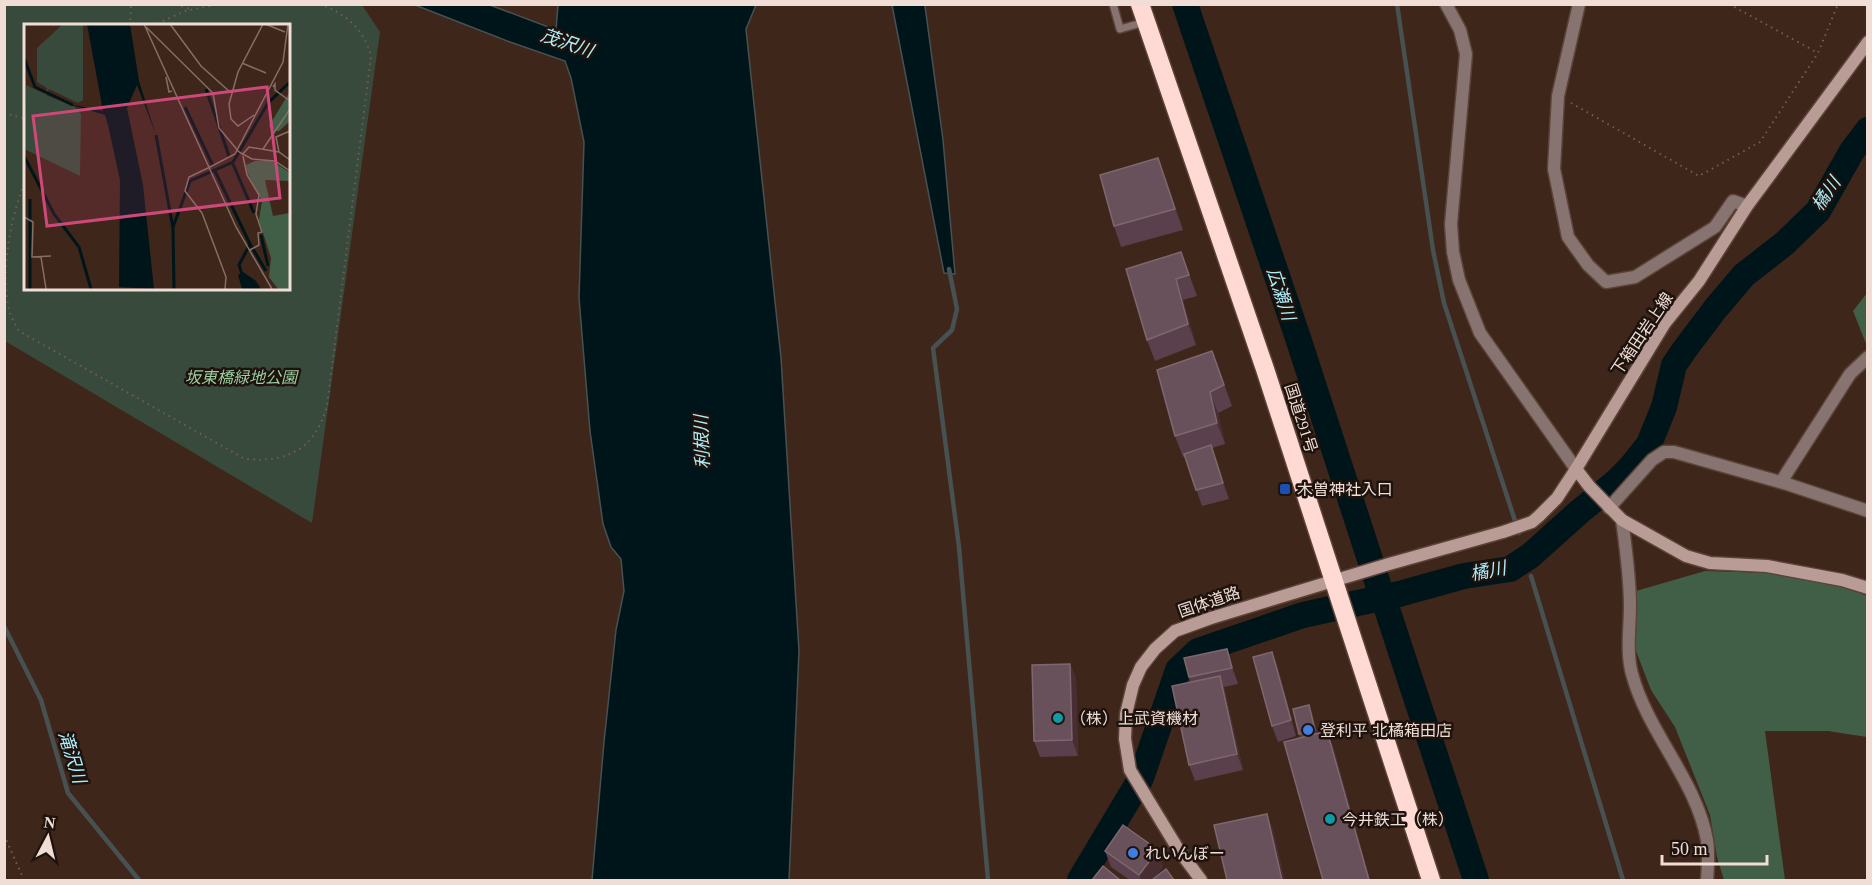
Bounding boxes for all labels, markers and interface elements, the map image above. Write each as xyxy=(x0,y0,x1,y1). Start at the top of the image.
inset map xyxy=(24,24,290,290)
water label: 茂沢川 xyxy=(538,25,598,62)
water label: 橘川 xyxy=(1808,172,1845,215)
water label: 広瀬川 xyxy=(1263,265,1299,325)
street label: 下箱田岩上線 xyxy=(1608,289,1676,379)
park label: 坂東橋緑地公園 xyxy=(185,369,299,386)
street label: 国道291号 xyxy=(1282,381,1320,455)
water label: 利根川 xyxy=(691,413,713,469)
place label: 木曽神社入口 xyxy=(1297,481,1393,498)
marker: 木曽神社入口 xyxy=(1278,482,1292,496)
water label: 橘川 xyxy=(1468,557,1510,584)
street label: 国体道路 xyxy=(1176,584,1242,620)
place label: （株）上武資機材 xyxy=(1070,710,1198,727)
marker: （株）上武資機材 xyxy=(1051,711,1065,725)
place label: 登利平 北橘箱田店 xyxy=(1320,722,1452,739)
marker: 登利平 北橘箱田店 xyxy=(1301,723,1315,737)
water label: 滝沢川 xyxy=(55,728,90,788)
north arrow xyxy=(18,807,78,867)
place label: 今井鉄工（株） xyxy=(1342,811,1454,828)
marker: 今井鉄工（株） xyxy=(1323,812,1337,826)
text: N xyxy=(43,813,57,832)
scale bar xyxy=(1662,828,1767,866)
text: 50 m xyxy=(1671,839,1708,859)
place label: れいんぼー xyxy=(1145,845,1225,862)
marker: れいんぼー xyxy=(1126,846,1140,860)

